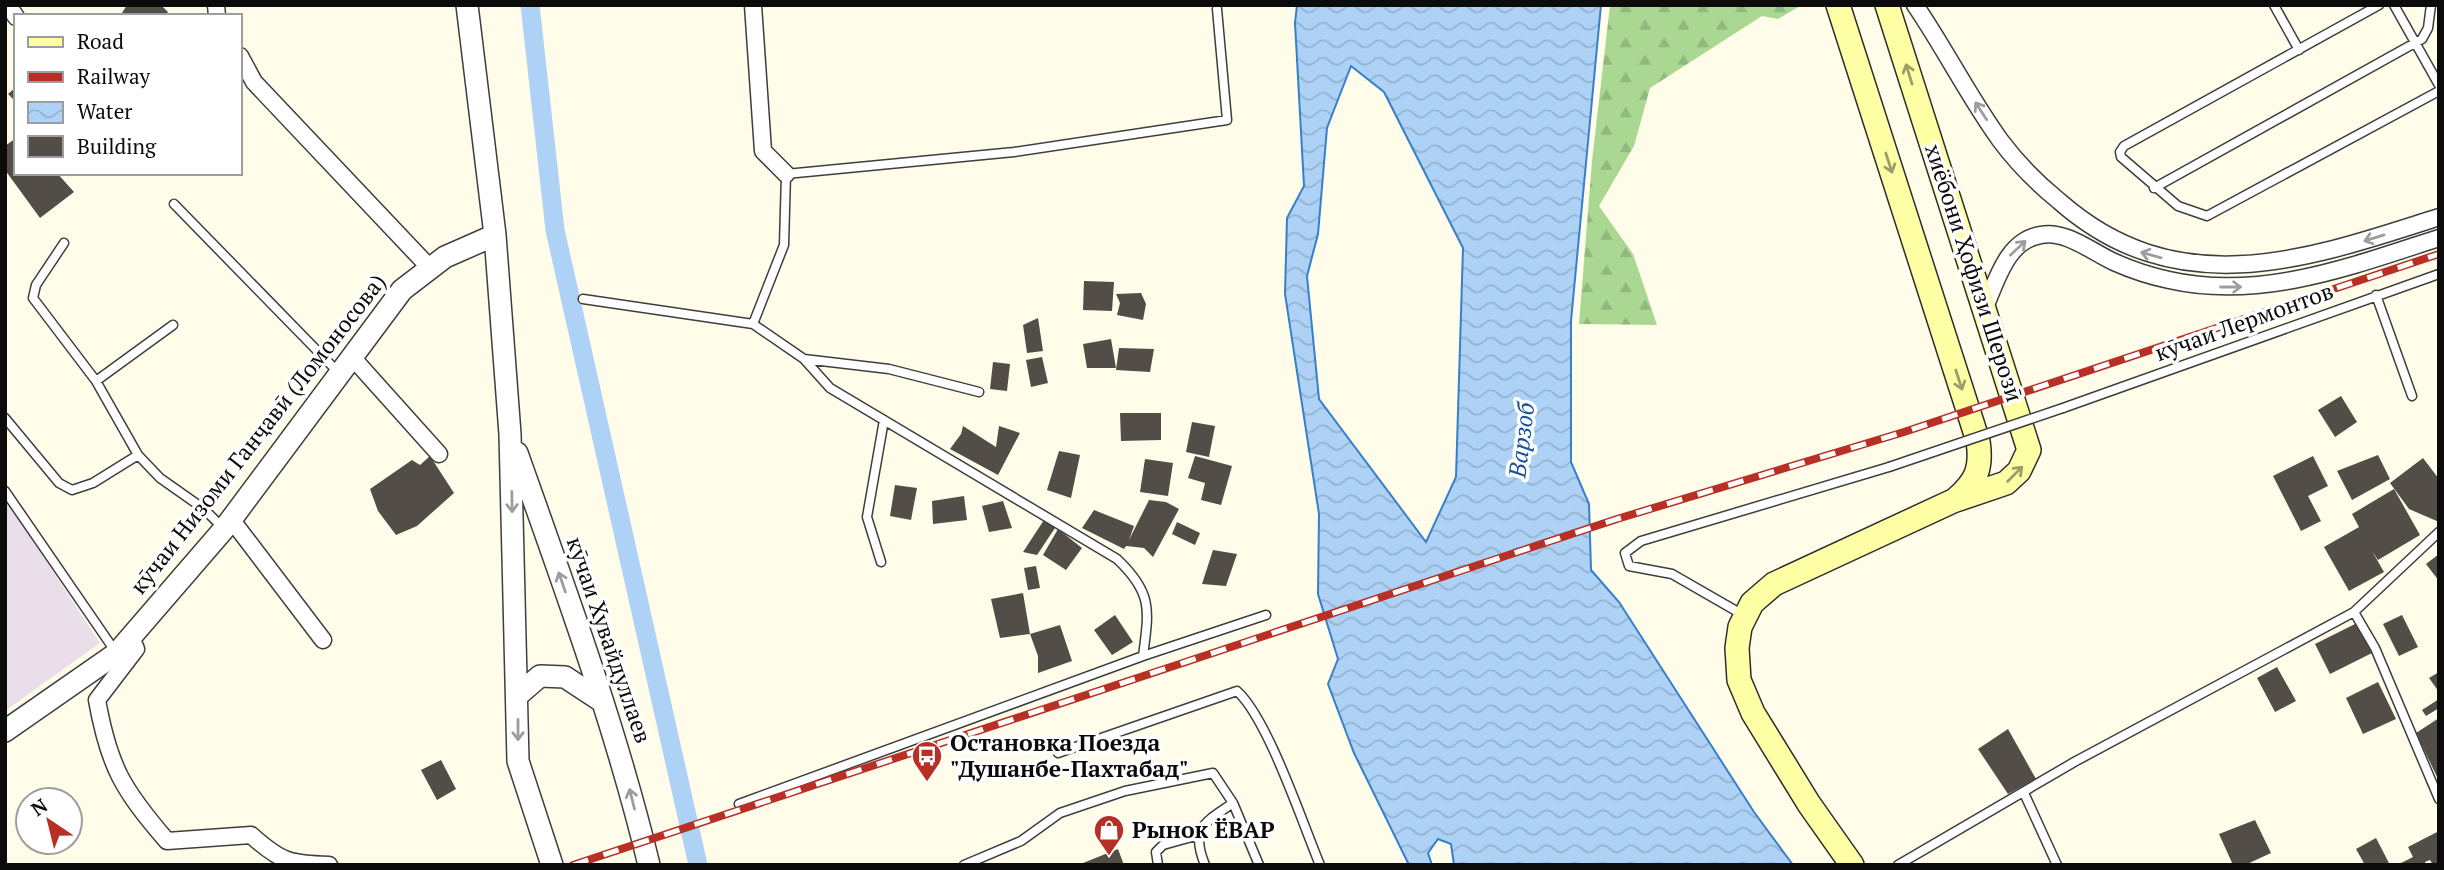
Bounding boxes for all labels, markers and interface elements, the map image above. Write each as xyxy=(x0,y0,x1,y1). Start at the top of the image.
legend xyxy=(14,14,242,175)
text: Road xyxy=(77,27,124,55)
text: Railway xyxy=(77,62,151,90)
one-way arrow xyxy=(1901,63,1914,85)
text: Water xyxy=(77,97,132,125)
one-way arrow xyxy=(1973,102,1988,121)
text: Building xyxy=(77,132,157,160)
street label: хиёбони Ҳофизи Шерозӣ xyxy=(1918,140,2031,406)
one-way arrow xyxy=(1884,152,1896,174)
one-way arrow xyxy=(2363,232,2385,245)
one-way arrow xyxy=(2009,239,2026,256)
one-way arrow xyxy=(2140,247,2162,260)
street label: кӯчаи Низоми Ганҷавӣ (Ломоносова) xyxy=(123,267,393,600)
street label: кӯчаи Лермонтов xyxy=(2150,275,2337,368)
one-way arrow xyxy=(2219,280,2242,294)
one-way arrow xyxy=(1954,368,1966,390)
water label: Варзоб xyxy=(1500,399,1542,480)
one-way arrow xyxy=(2006,465,2023,482)
one-way arrow xyxy=(505,491,518,514)
street label: кӯчаи Хувайдуллаев xyxy=(560,533,659,747)
one-way arrow xyxy=(555,572,567,594)
one-way arrow xyxy=(511,718,525,741)
place label: Остановка Поезда "Душанбе-Пахтабад" xyxy=(950,727,1189,784)
bus stop icon: Остановка Поезда "Душанбе-Пахтабад" xyxy=(910,739,944,783)
north arrow xyxy=(14,786,84,856)
one-way arrow xyxy=(625,788,638,810)
text: N xyxy=(26,792,53,821)
shop icon: Рынок ЁВАР xyxy=(1092,813,1126,857)
place label: Рынок ЁВАР xyxy=(1132,814,1275,845)

